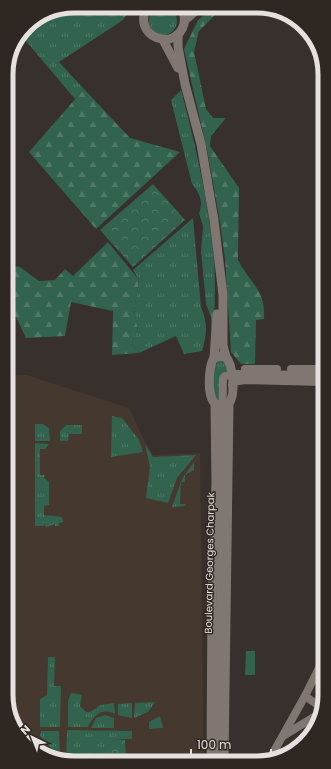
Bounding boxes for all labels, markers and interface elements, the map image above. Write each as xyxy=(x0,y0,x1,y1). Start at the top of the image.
street label: Boulevard Georges Charpak xyxy=(201,491,218,634)
north arrow xyxy=(12,717,52,757)
text: N xyxy=(17,721,34,738)
scale bar xyxy=(191,731,271,757)
text: 100 m xyxy=(197,736,231,753)

